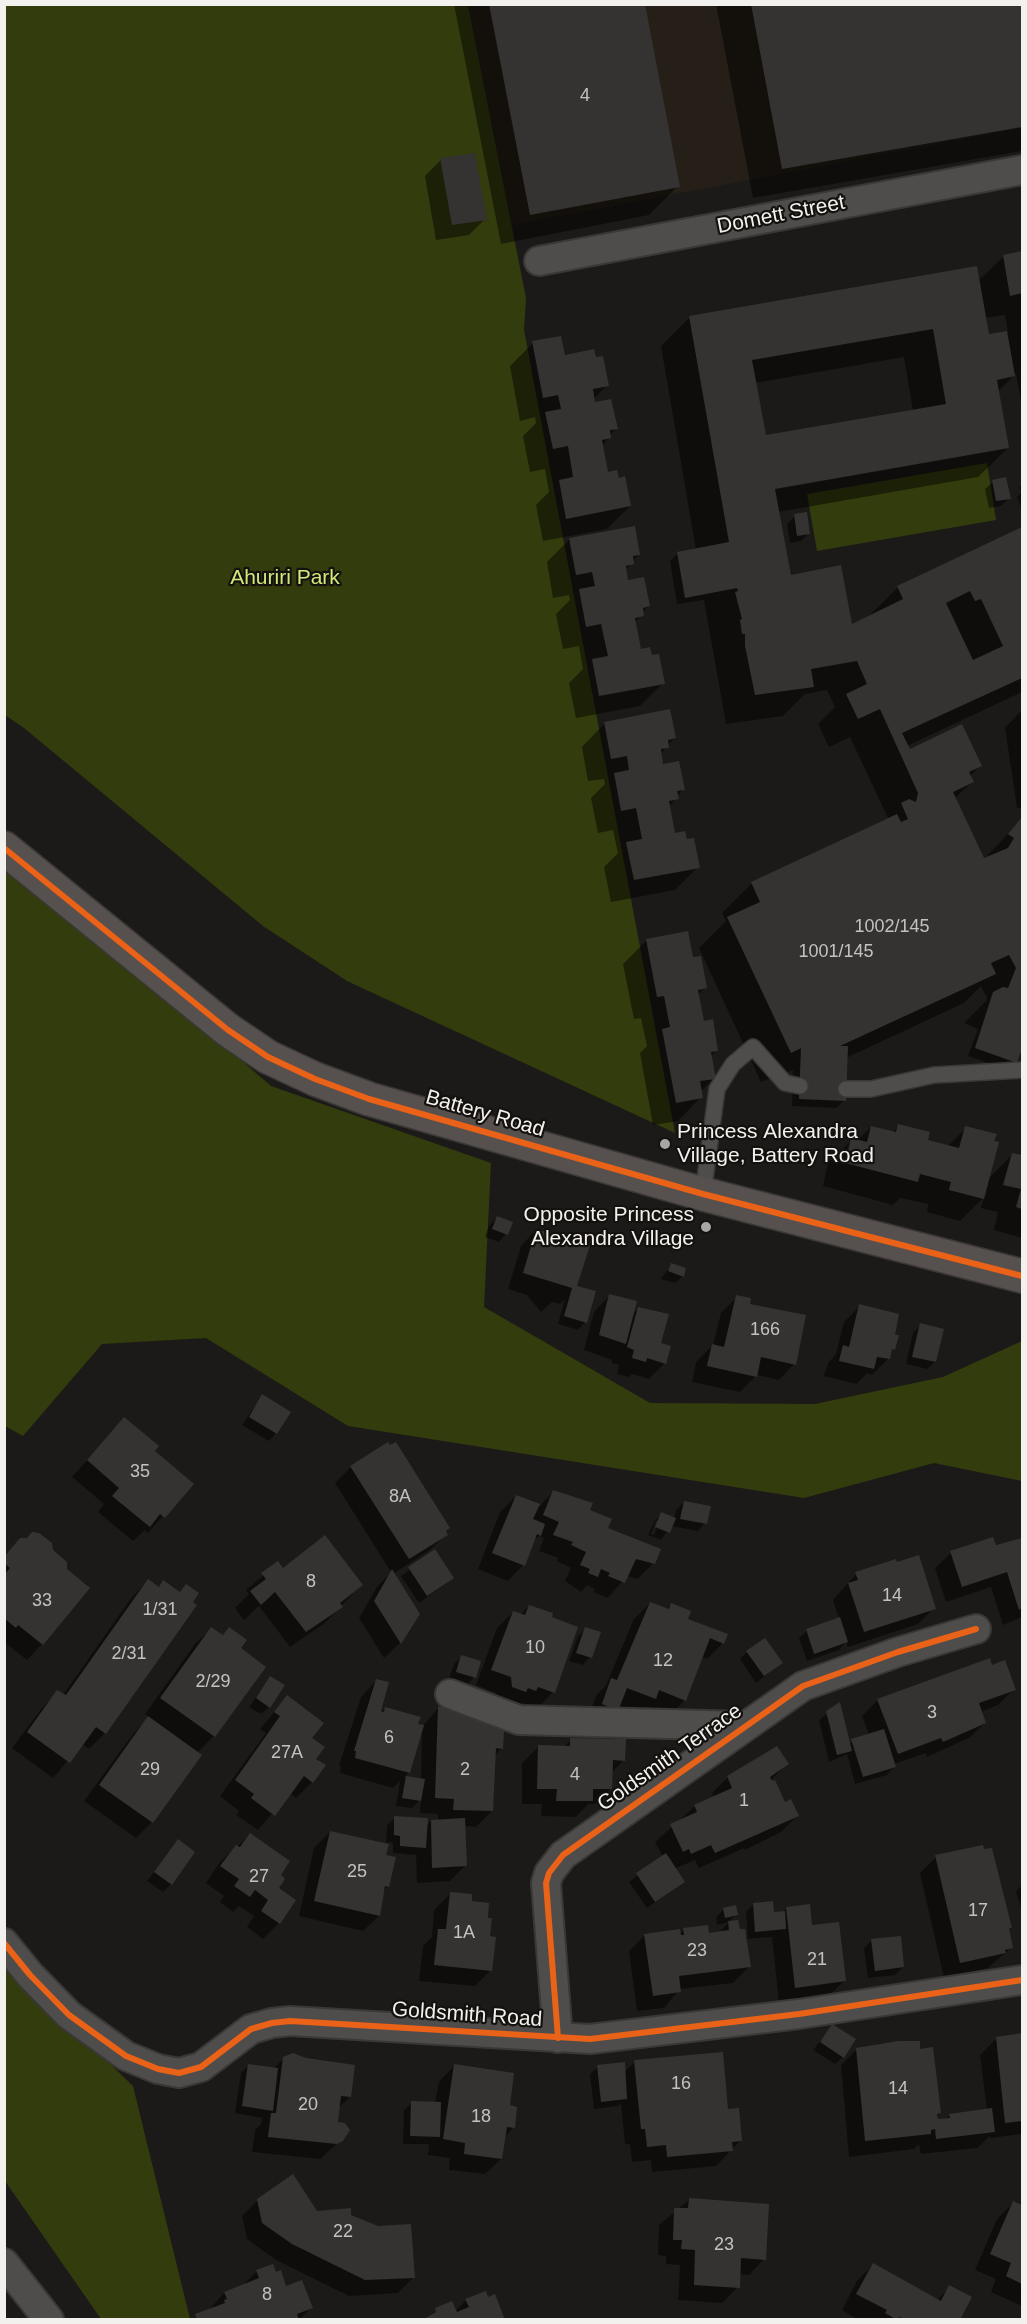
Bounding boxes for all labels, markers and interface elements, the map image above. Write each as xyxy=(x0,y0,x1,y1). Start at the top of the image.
house number: 4 xyxy=(580,85,590,107)
street label: Domett Street xyxy=(715,190,847,240)
park label: Ahuriri Park xyxy=(230,565,340,591)
house number: 1002/145 xyxy=(854,916,930,938)
house number: 1001/145 xyxy=(798,941,874,963)
street label: Battery Road xyxy=(423,1085,547,1143)
place label: Princess Alexandra Village, Battery Road xyxy=(677,1119,874,1169)
marker: Princess Alexandra Village, Battery Road xyxy=(658,1137,672,1151)
place label: Opposite Princess Alexandra Village xyxy=(524,1202,694,1252)
marker: Opposite Princess Alexandra Village xyxy=(699,1220,713,1234)
house number: 166 xyxy=(750,1319,780,1341)
house number: 35 xyxy=(130,1461,150,1483)
house number: 8A xyxy=(389,1486,411,1508)
house number: 8 xyxy=(306,1571,316,1593)
house number: 14 xyxy=(882,1585,902,1607)
house number: 33 xyxy=(32,1590,52,1612)
house number: 1/31 xyxy=(142,1599,178,1621)
house number: 10 xyxy=(525,1637,545,1659)
house number: 2/31 xyxy=(111,1643,147,1665)
house number: 12 xyxy=(653,1650,673,1672)
house number: 2/29 xyxy=(195,1671,231,1693)
street label: Goldsmith Terrace xyxy=(593,1699,747,1817)
house number: 3 xyxy=(927,1702,937,1724)
house number: 6 xyxy=(384,1727,394,1749)
house number: 27A xyxy=(271,1742,303,1764)
house number: 29 xyxy=(140,1759,160,1781)
house number: 2 xyxy=(460,1759,470,1781)
house number: 4 xyxy=(570,1764,580,1786)
house number: 1 xyxy=(739,1790,749,1812)
house number: 25 xyxy=(347,1861,367,1883)
house number: 27 xyxy=(249,1866,269,1888)
house number: 17 xyxy=(968,1900,988,1922)
house number: 1A xyxy=(453,1922,475,1944)
house number: 23 xyxy=(687,1940,707,1962)
house number: 21 xyxy=(807,1949,827,1971)
street label: Goldsmith Road xyxy=(391,1997,543,2033)
house number: 16 xyxy=(671,2073,691,2095)
house number: 14 xyxy=(888,2078,908,2100)
house number: 20 xyxy=(298,2094,318,2116)
house number: 18 xyxy=(471,2106,491,2128)
house number: 22 xyxy=(333,2221,353,2243)
house number: 23 xyxy=(714,2234,734,2256)
house number: 8 xyxy=(262,2284,272,2306)

